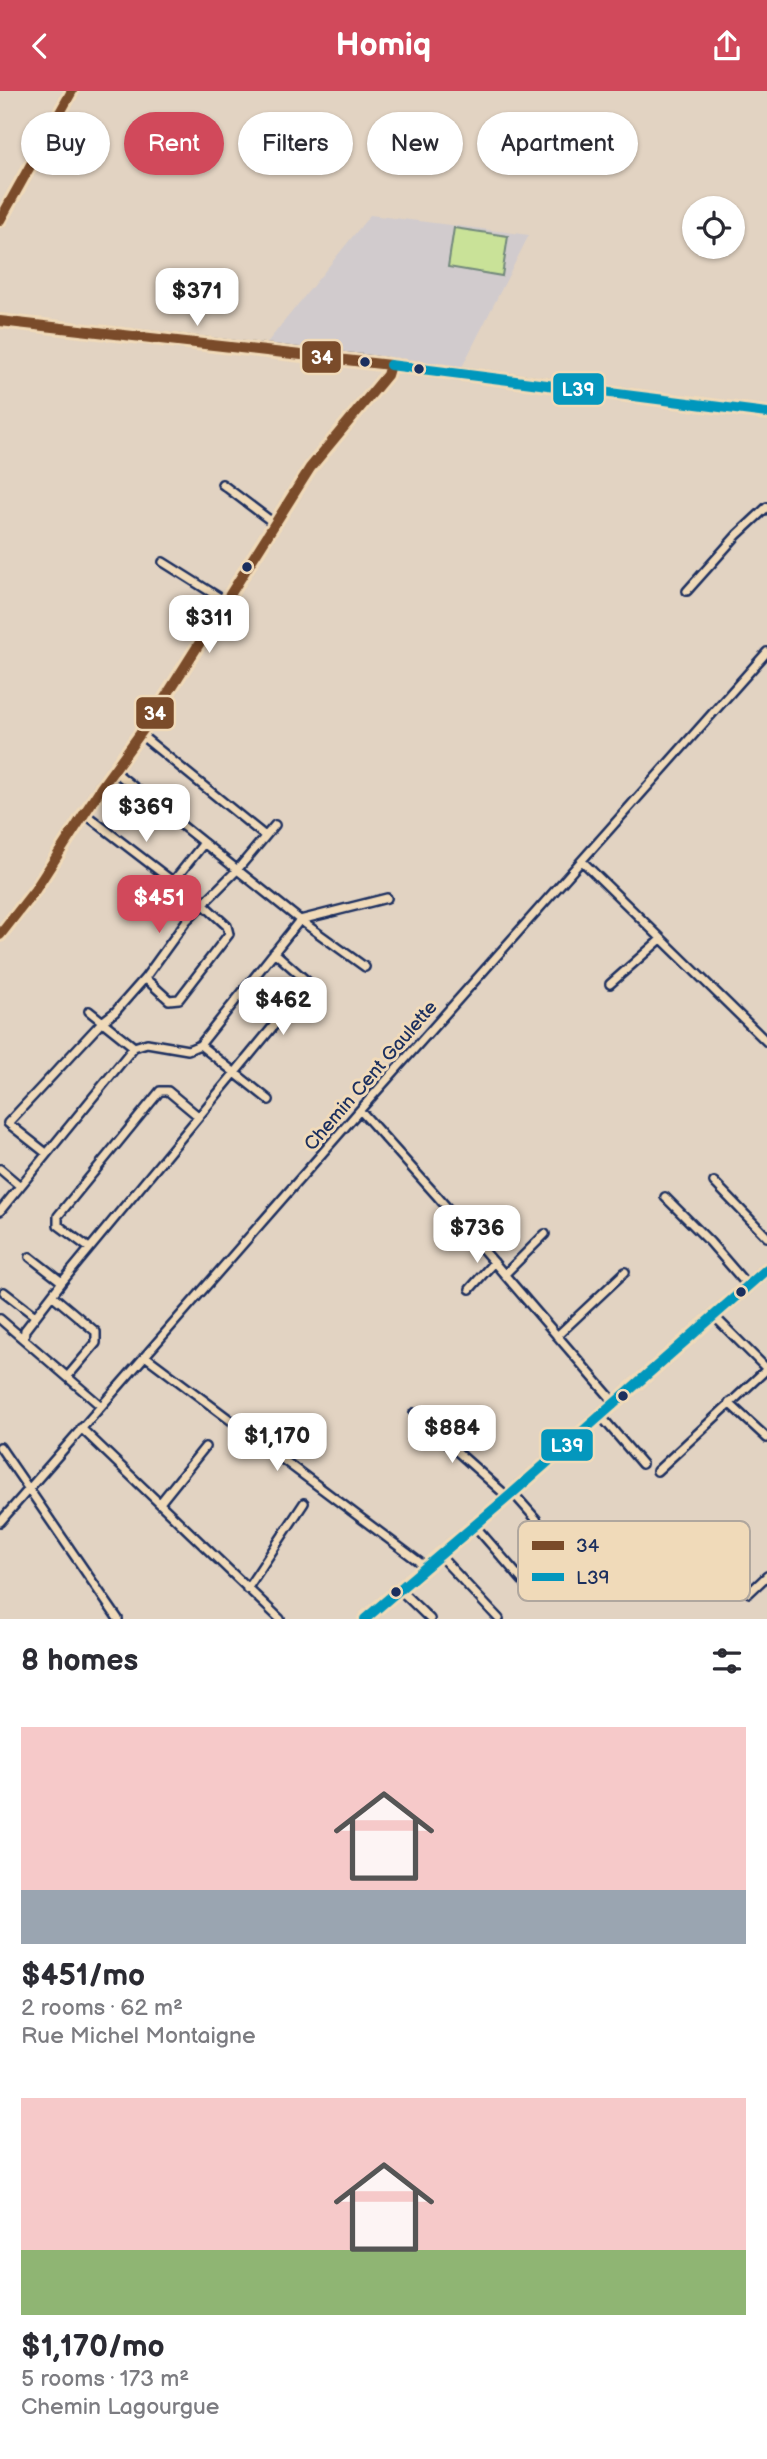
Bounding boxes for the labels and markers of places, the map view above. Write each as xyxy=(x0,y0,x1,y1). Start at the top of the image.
pin: $371 xyxy=(156,268,238,328)
unlabelled marker xyxy=(358,355,372,369)
unlabelled marker xyxy=(412,362,426,376)
unlabelled marker xyxy=(240,560,254,574)
pin: $311 xyxy=(168,595,250,655)
pin: $369 xyxy=(105,785,187,844)
pin: $451 xyxy=(118,875,200,935)
pin: $462 xyxy=(242,977,324,1037)
pin: $736 xyxy=(436,1205,518,1265)
unlabelled marker xyxy=(734,1285,748,1299)
unlabelled marker xyxy=(616,1389,630,1403)
pin: $884 xyxy=(411,1405,493,1465)
pin: $1,170 xyxy=(220,1413,334,1473)
unlabelled marker xyxy=(389,1585,403,1599)

